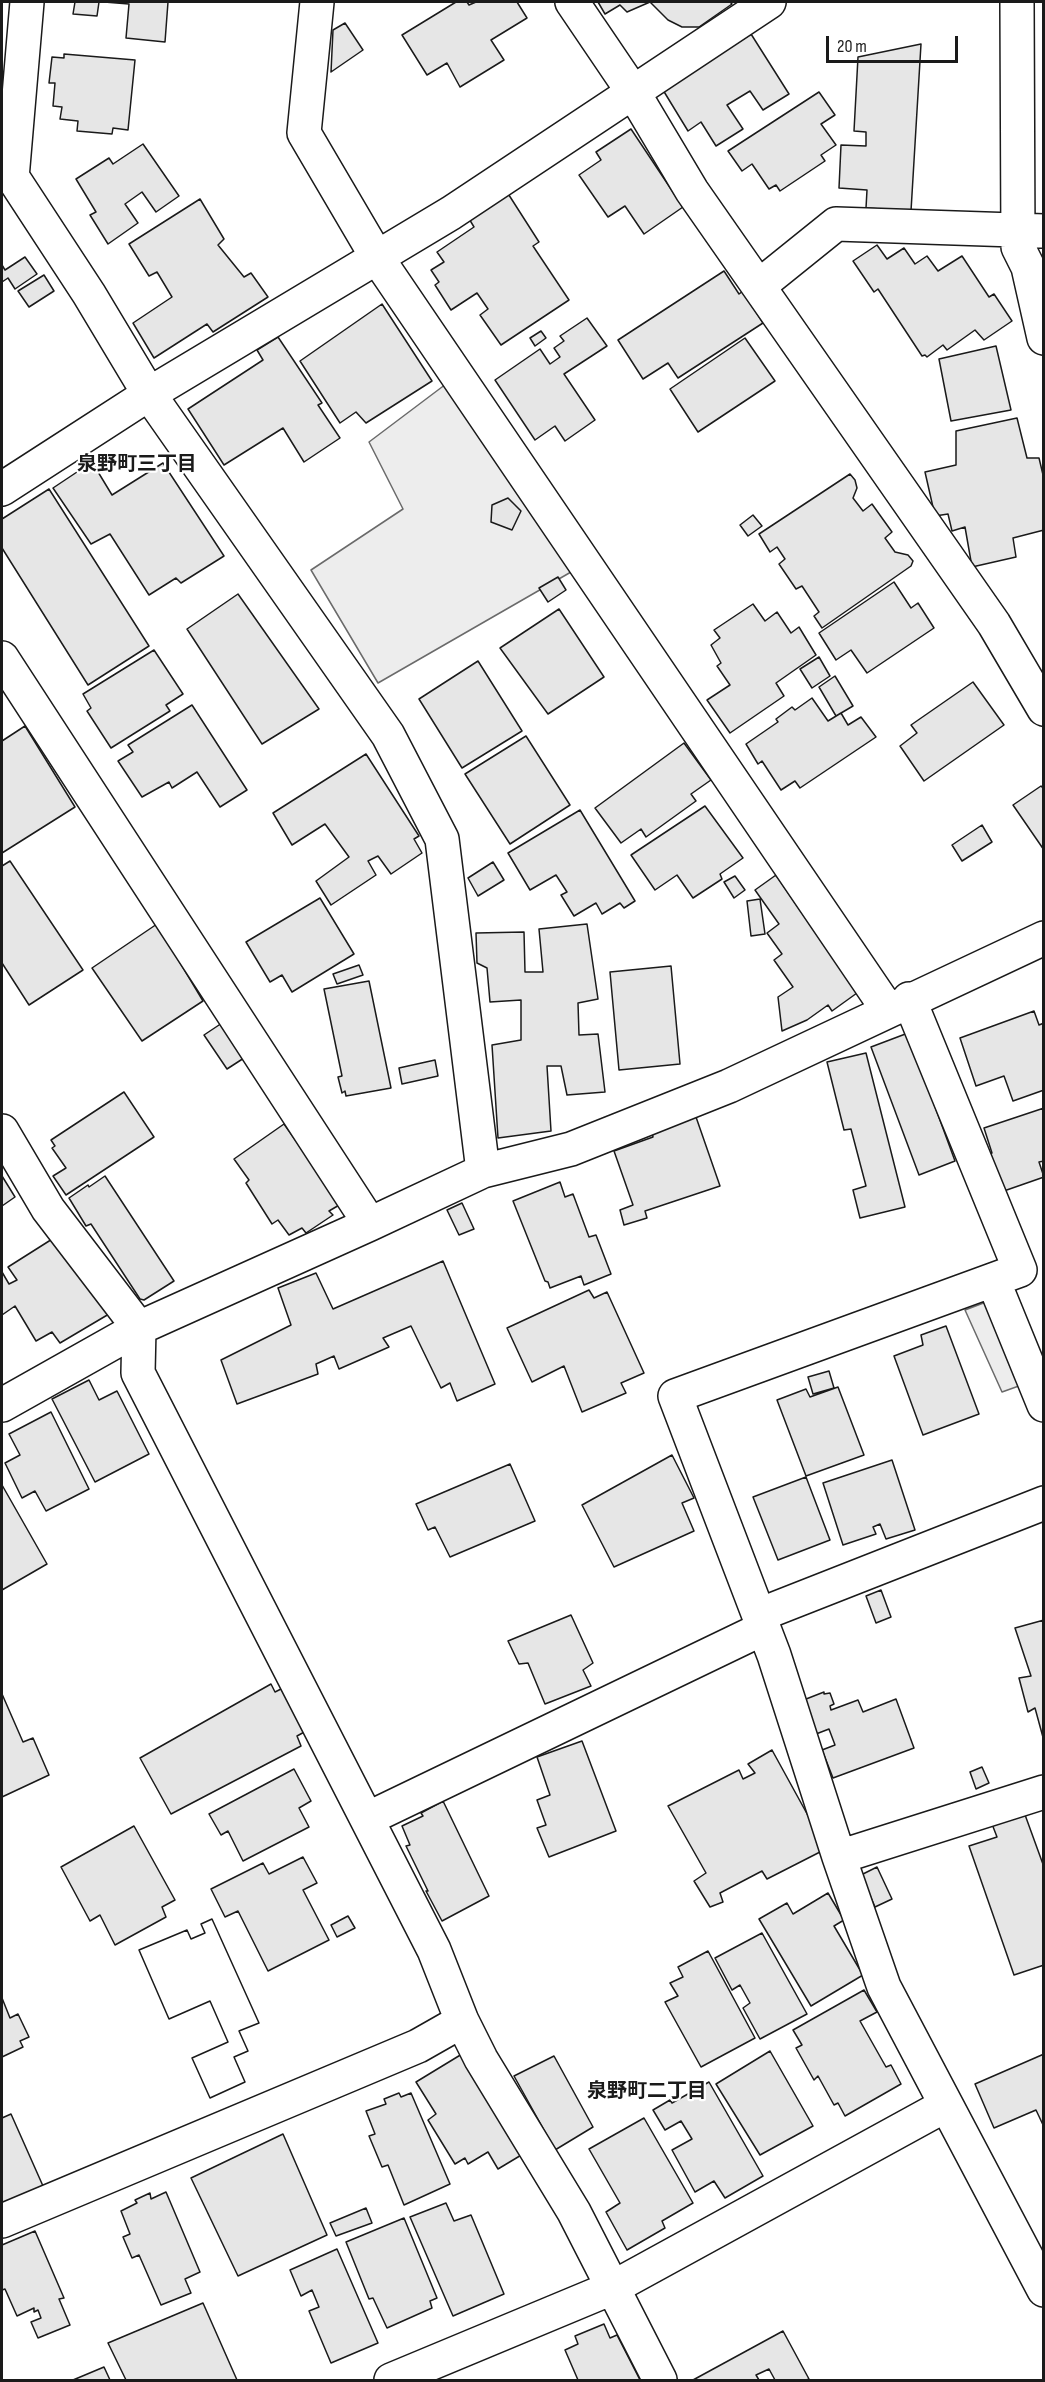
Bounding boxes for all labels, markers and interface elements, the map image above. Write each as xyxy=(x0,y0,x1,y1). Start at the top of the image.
scale bar xyxy=(829,24,961,62)
text: 20 m xyxy=(837,36,867,57)
district label: 泉野町三丁目 xyxy=(77,453,197,477)
district label: 泉野町二丁目 xyxy=(587,2080,707,2104)

